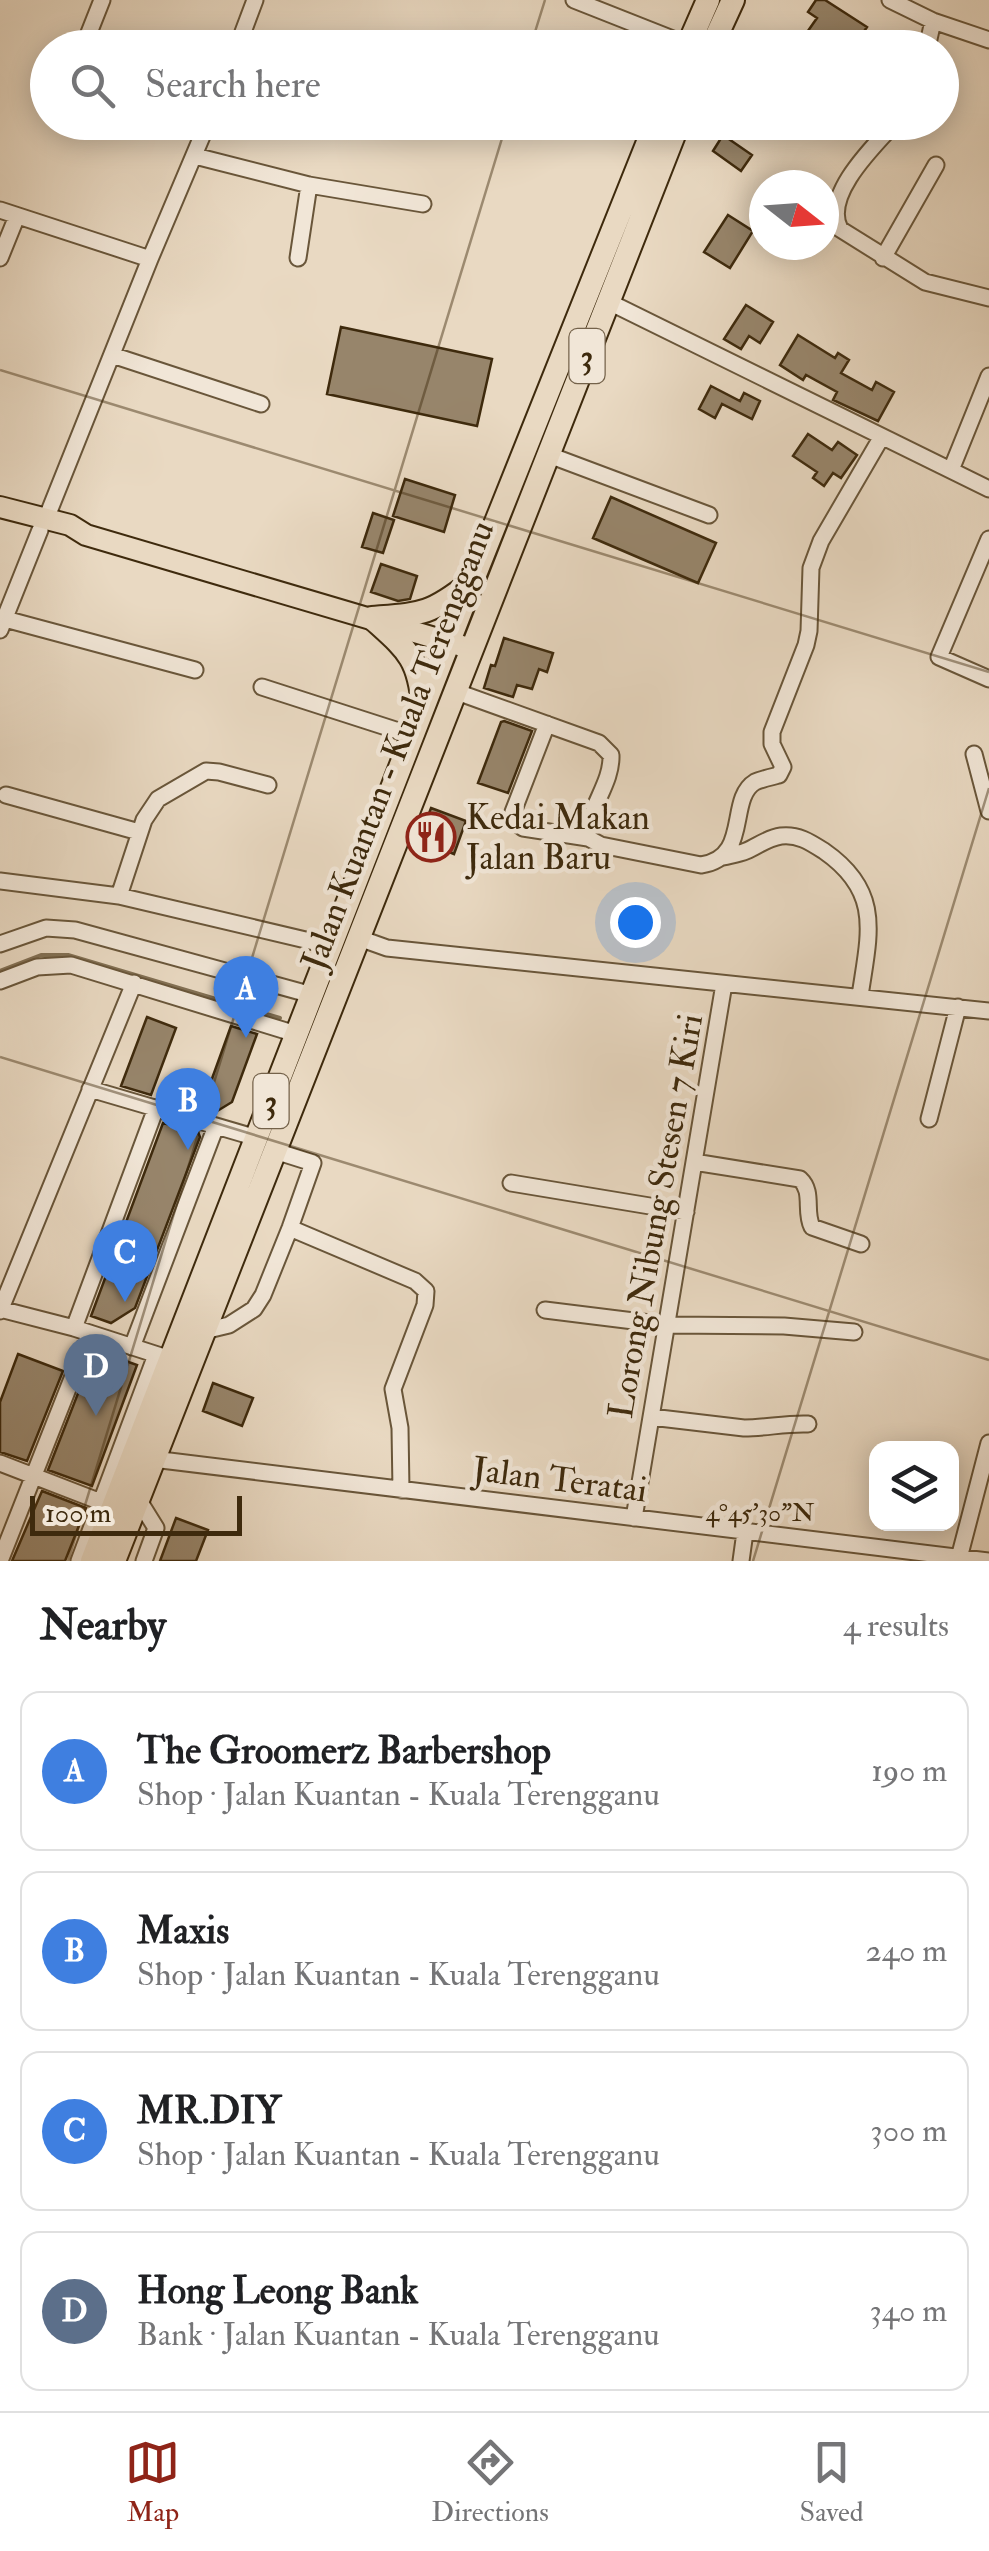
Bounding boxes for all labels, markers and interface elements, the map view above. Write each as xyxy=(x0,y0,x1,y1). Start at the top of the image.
search box xyxy=(30,30,959,140)
icon: search xyxy=(65,58,120,113)
text: Search here xyxy=(145,61,321,109)
north arrow xyxy=(749,170,839,260)
road number: 3 xyxy=(570,329,604,383)
street label: Jalan Kuantan - Kuala Terengganu xyxy=(291,514,504,977)
place label: Kedai Makan Jalan Baru xyxy=(465,796,650,880)
restaurant icon: Kedai Makan Jalan Baru xyxy=(405,811,457,863)
your location xyxy=(610,897,661,948)
pin: A xyxy=(214,956,278,1038)
street label: Lorong Nibung Stesen 7 Kiri xyxy=(599,1011,713,1422)
pin: B xyxy=(156,1068,220,1150)
road number: 3 xyxy=(254,1074,288,1128)
pin: C xyxy=(92,1220,158,1302)
pin: D xyxy=(64,1334,128,1416)
map controls xyxy=(869,1441,959,1531)
button: layers xyxy=(869,1441,959,1531)
street label: Jalan Teratai xyxy=(469,1447,650,1513)
scale bar xyxy=(30,1491,242,1536)
text: 100 m xyxy=(45,1496,111,1531)
text: 4°45'30"N xyxy=(706,1498,815,1529)
text: Nearby xyxy=(40,1600,166,1652)
text: 4 results xyxy=(843,1606,949,1646)
text: The Groomerz Barbershop xyxy=(137,1727,551,1775)
text: A xyxy=(64,1751,85,1791)
text: 190 m xyxy=(871,1751,947,1791)
text: Shop · Jalan Kuantan - Kuala Terengganu xyxy=(137,1775,660,1815)
text: Maxis xyxy=(137,1907,229,1955)
text: B xyxy=(64,1931,85,1971)
text: 240 m xyxy=(866,1931,947,1971)
text: Shop · Jalan Kuantan - Kuala Terengganu xyxy=(137,1955,660,1995)
text: MR.DIY xyxy=(137,2087,281,2135)
text: C xyxy=(63,2111,86,2151)
text: 300 m xyxy=(870,2111,947,2151)
text: Shop · Jalan Kuantan - Kuala Terengganu xyxy=(137,2135,660,2175)
text: Hong Leong Bank xyxy=(137,2267,419,2315)
text: D xyxy=(61,2291,88,2331)
text: 340 m xyxy=(870,2291,947,2331)
text: Bank · Jalan Kuantan - Kuala Terengganu xyxy=(137,2315,659,2355)
tab: Map xyxy=(125,2435,180,2530)
tab: Directions xyxy=(431,2435,549,2530)
tab: Saved xyxy=(800,2435,864,2530)

